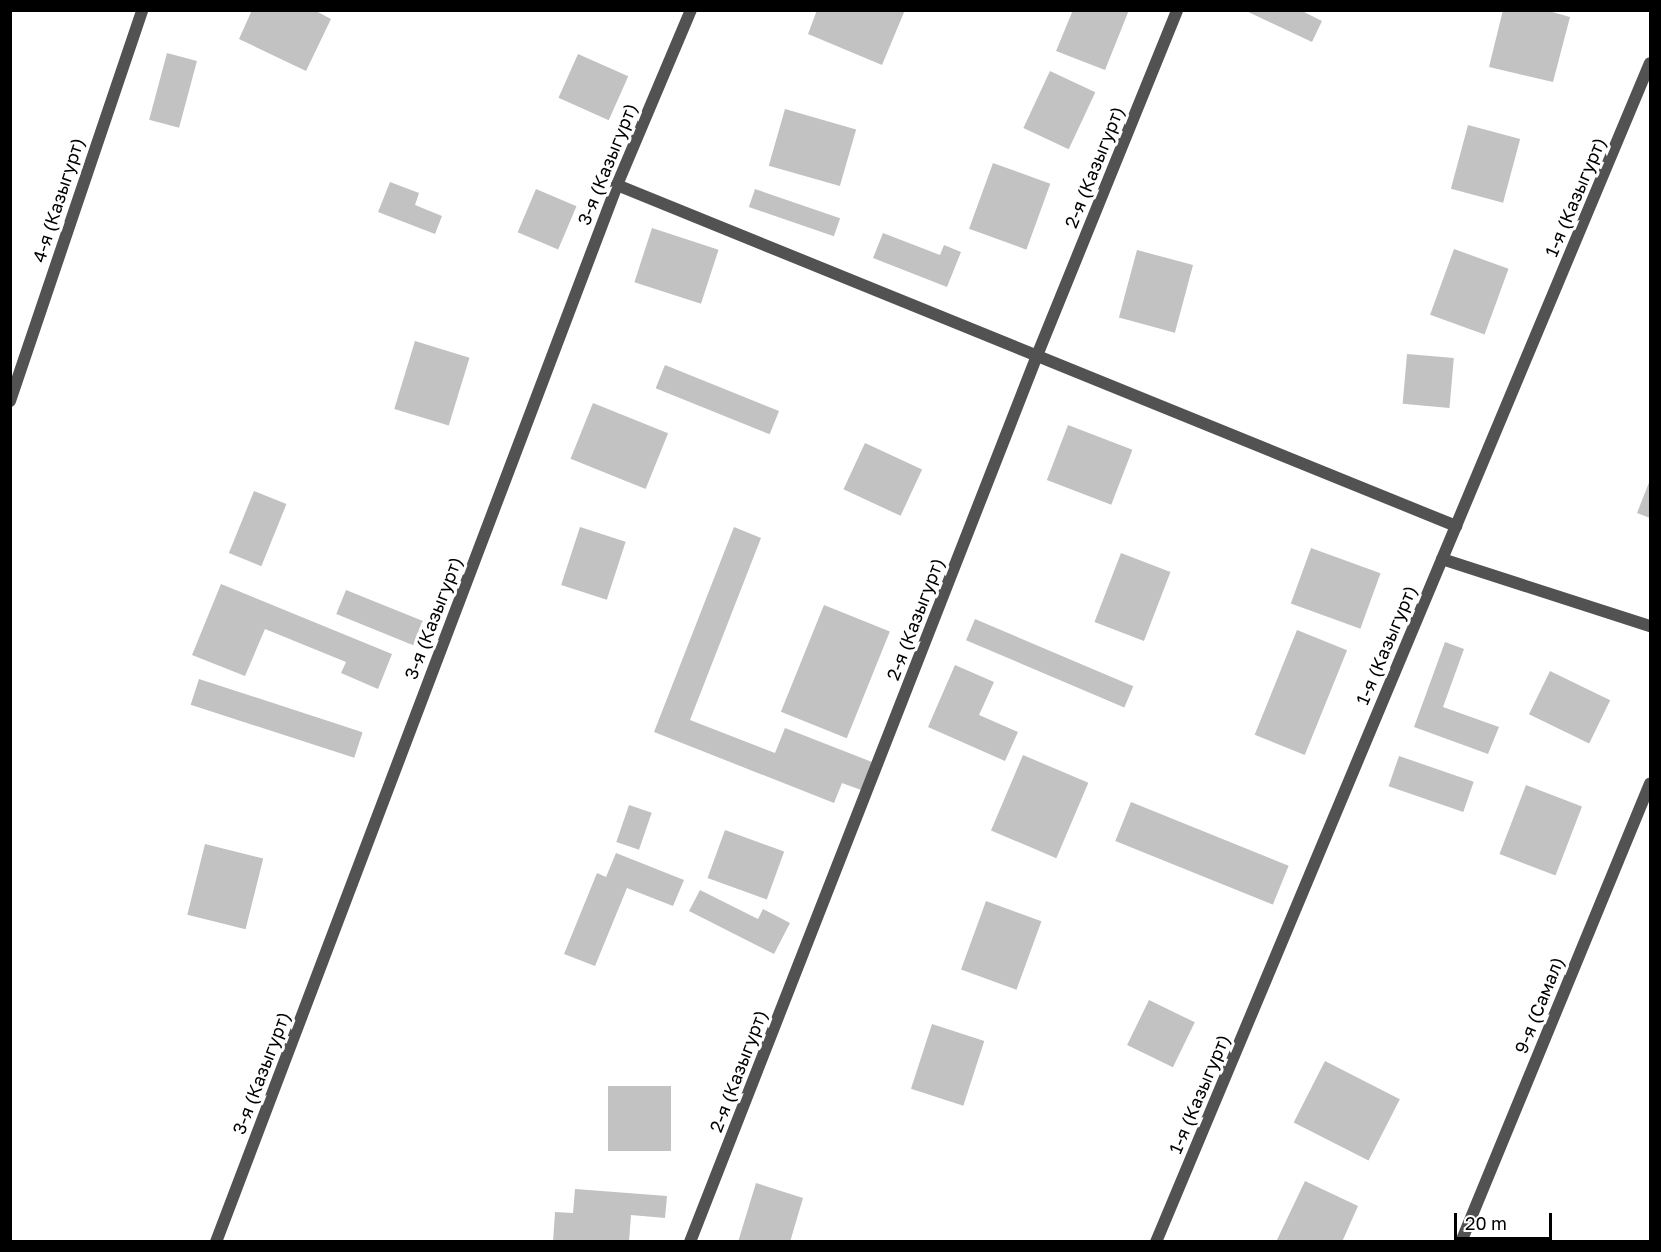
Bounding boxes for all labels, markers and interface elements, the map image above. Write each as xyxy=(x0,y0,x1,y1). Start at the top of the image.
street label: 3-я (Казыгурт) xyxy=(573,100,641,228)
street label: 2-я (Казыгурт) xyxy=(1060,103,1128,231)
street label: 1-я (Казыгурт) xyxy=(1540,134,1610,260)
street label: 4-я (Казыгурт) xyxy=(28,135,88,265)
street label: 3-я (Казыгурт) xyxy=(400,554,466,682)
street label: 2-я (Казыгурт) xyxy=(882,555,948,683)
street label: 1-я (Казыгурт) xyxy=(1351,582,1421,708)
street label: 9-я (Самал) xyxy=(1510,954,1568,1056)
street label: 2-я (Казыгурт) xyxy=(705,1007,771,1135)
street label: 3-я (Казыгурт) xyxy=(228,1009,294,1137)
street label: 1-я (Казыгурт) xyxy=(1164,1031,1234,1157)
scale bar xyxy=(1457,1201,1554,1239)
text: 20 m xyxy=(1465,1212,1507,1234)

